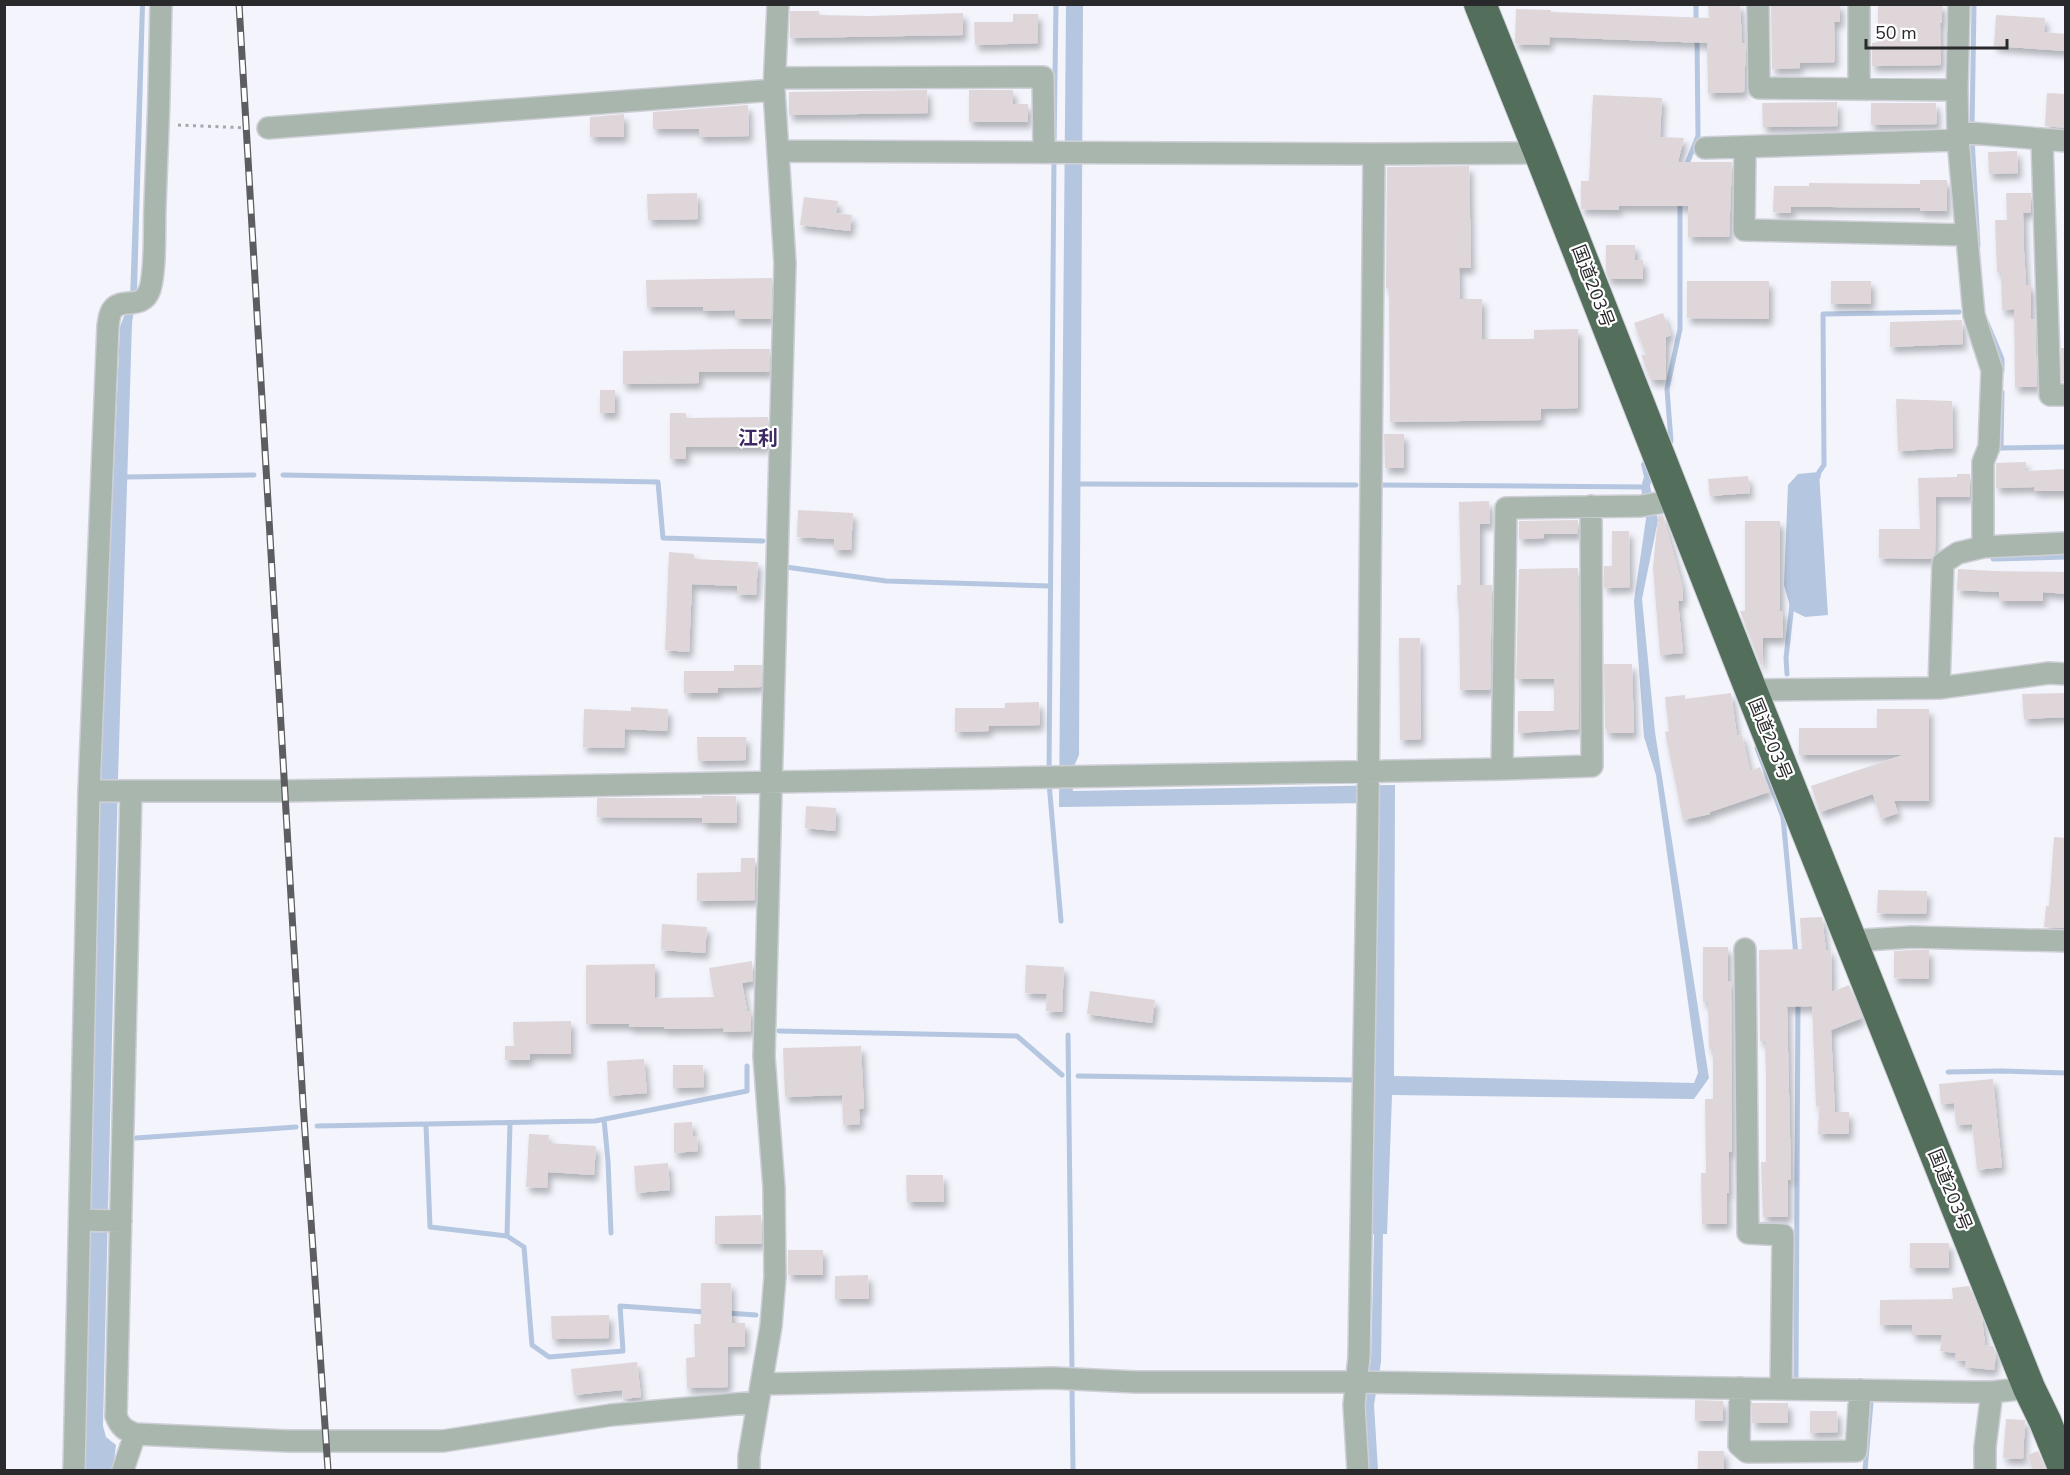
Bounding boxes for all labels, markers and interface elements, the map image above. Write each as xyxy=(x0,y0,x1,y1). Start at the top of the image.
scale bar xyxy=(1866,12,2007,50)
text: 50 m xyxy=(1875,21,1917,45)
street label: 国道203号 xyxy=(1566,241,1620,331)
district label: 江利 xyxy=(738,425,778,452)
street label: 国道203号 xyxy=(1743,694,1797,784)
street label: 国道203号 xyxy=(1923,1145,1977,1235)

